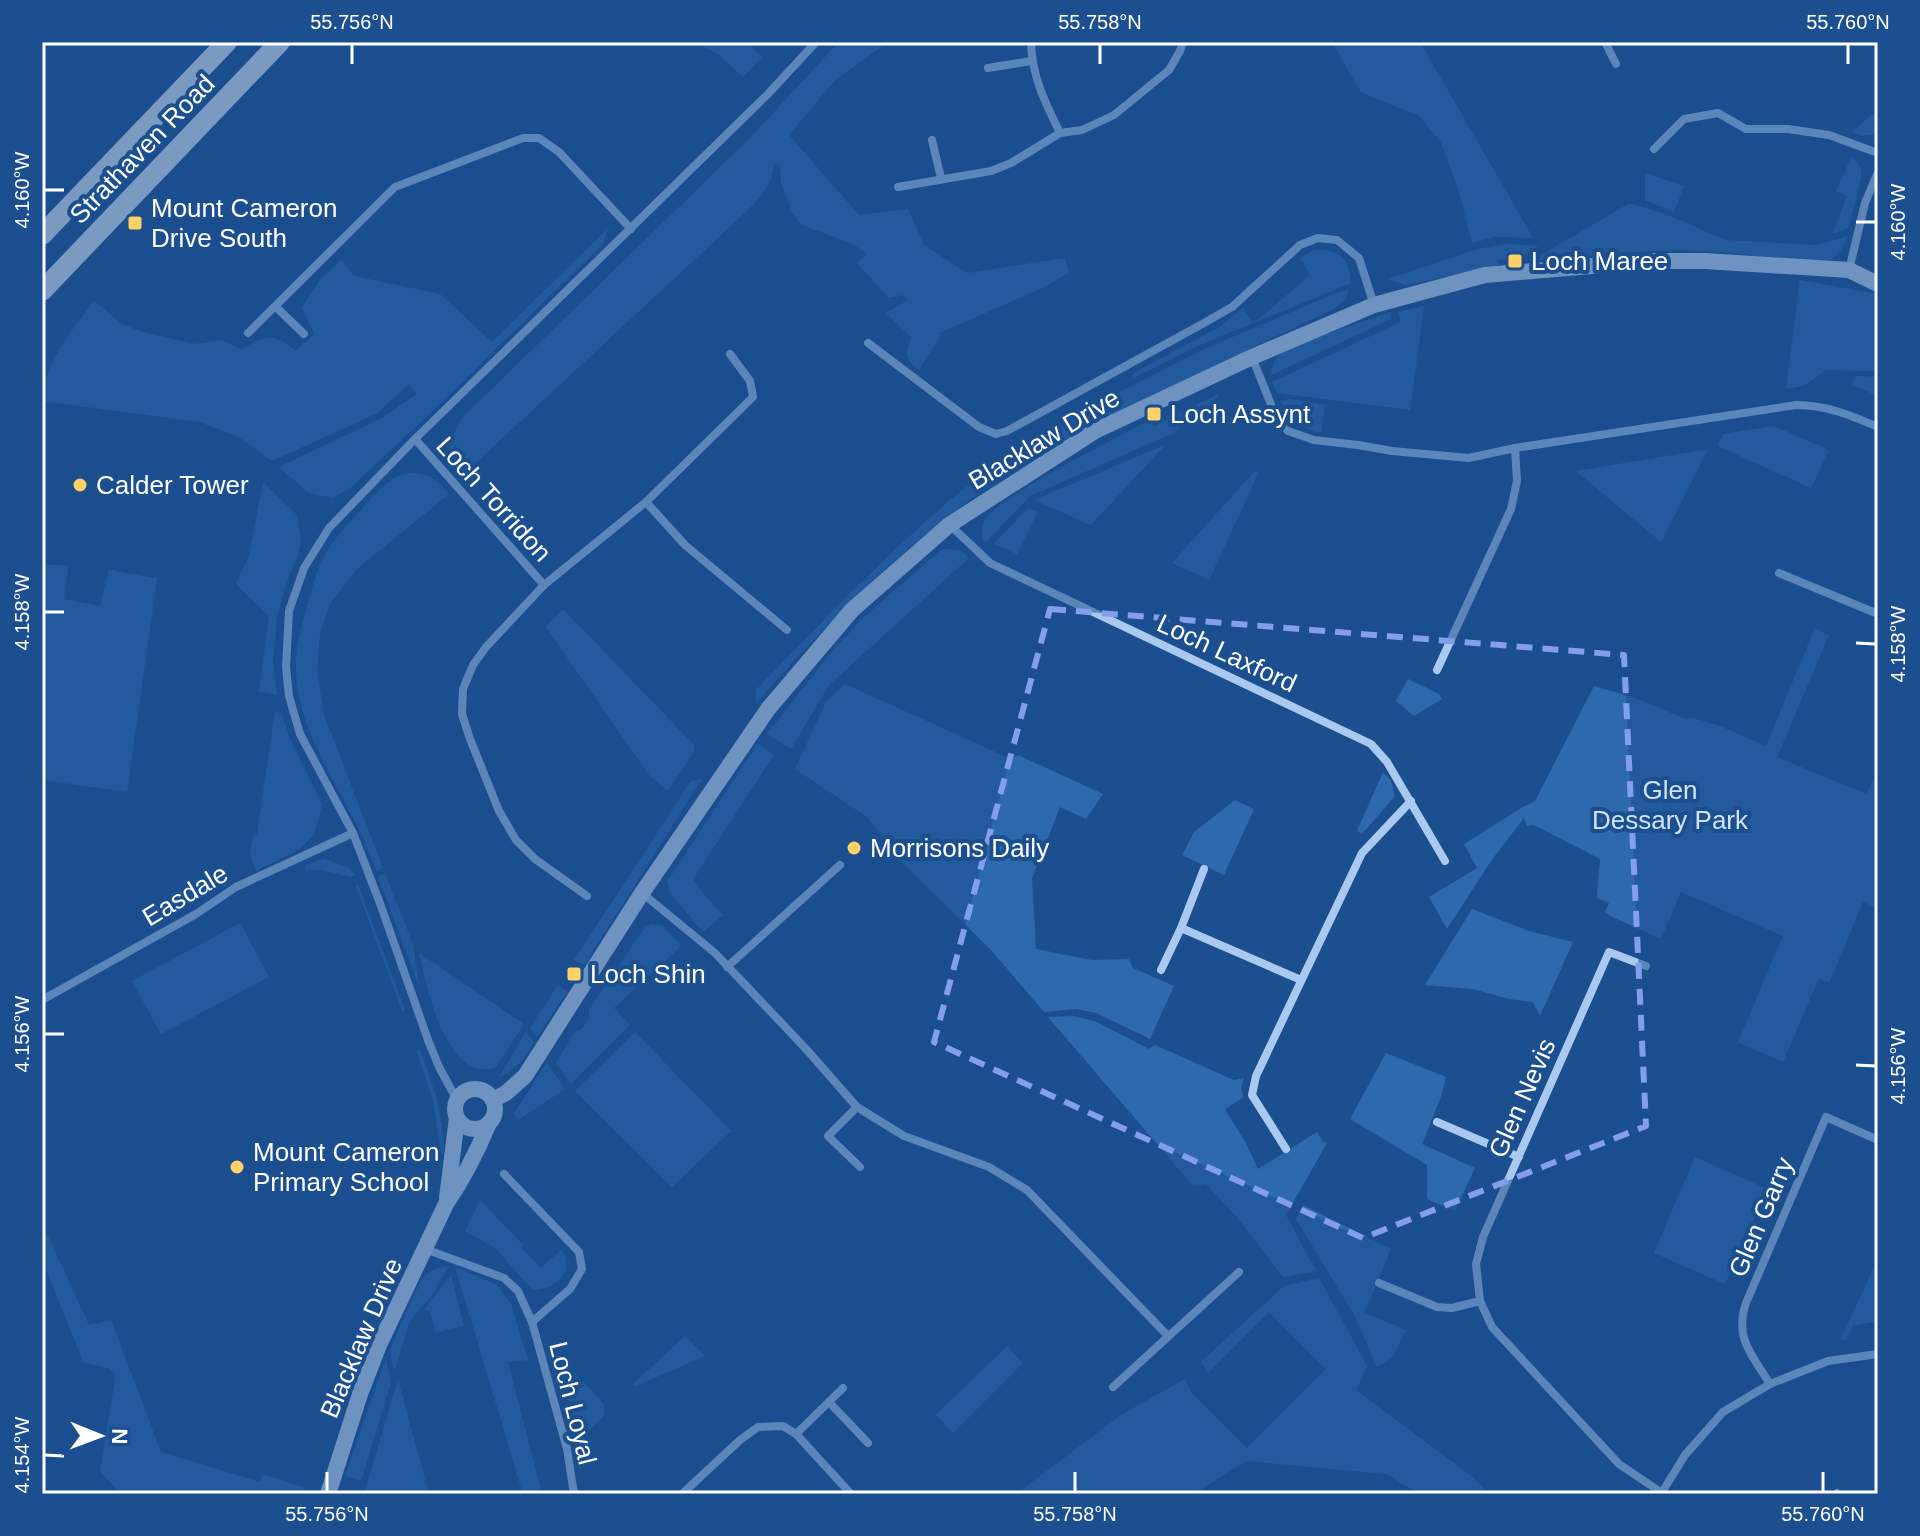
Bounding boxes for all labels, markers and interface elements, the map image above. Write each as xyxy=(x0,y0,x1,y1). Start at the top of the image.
text: 55.756°N xyxy=(310,11,394,33)
text: 55.758°N xyxy=(1058,11,1142,33)
text: 55.760°N xyxy=(1806,11,1890,33)
street label: Strathaven Road xyxy=(63,68,221,230)
text: 4.160°W xyxy=(11,151,33,228)
text: 4.160°W xyxy=(1887,183,1909,260)
place label: Mount Cameron Drive South xyxy=(151,193,337,253)
marker: Mount Cameron Drive South xyxy=(126,214,144,232)
place label: Loch Maree xyxy=(1531,246,1668,276)
marker: Loch Maree xyxy=(1506,252,1524,270)
street label: Blacklaw Drive xyxy=(963,382,1125,496)
place label: Loch Assynt xyxy=(1170,399,1311,429)
marker: Loch Assynt xyxy=(1145,405,1163,423)
street label: Loch Torridon xyxy=(430,431,558,567)
place label: Calder Tower xyxy=(96,470,249,500)
marker: Calder Tower xyxy=(71,476,89,494)
text: 4.158°W xyxy=(11,573,33,650)
text: 4.158°W xyxy=(1887,605,1909,682)
street label: Loch Laxford xyxy=(1153,608,1301,698)
park label: Glen Dessary Park xyxy=(1592,775,1749,835)
place label: Morrisons Daily xyxy=(870,833,1049,863)
marker: Morrisons Daily xyxy=(845,839,863,857)
street label: Easdale xyxy=(137,858,233,932)
place label: Loch Shin xyxy=(590,959,706,989)
marker: Loch Shin xyxy=(565,965,583,983)
text: 4.156°W xyxy=(11,995,33,1072)
text: 4.156°W xyxy=(1887,1027,1909,1104)
street label: Glen Nevis xyxy=(1482,1034,1562,1162)
place label: Mount Cameron Primary School xyxy=(253,1137,439,1197)
street label: Glen Garry xyxy=(1722,1153,1800,1281)
marker: Mount Cameron Primary School xyxy=(228,1158,246,1176)
street label: Blacklaw Drive xyxy=(314,1254,408,1422)
street label: Loch Loyal xyxy=(543,1338,603,1468)
north arrow xyxy=(60,1396,140,1476)
text: 4.154°W xyxy=(11,1416,33,1493)
text: N xyxy=(107,1428,132,1445)
text: 55.756°N xyxy=(285,1503,369,1525)
text: 55.758°N xyxy=(1033,1503,1117,1525)
text: 55.760°N xyxy=(1781,1503,1865,1525)

